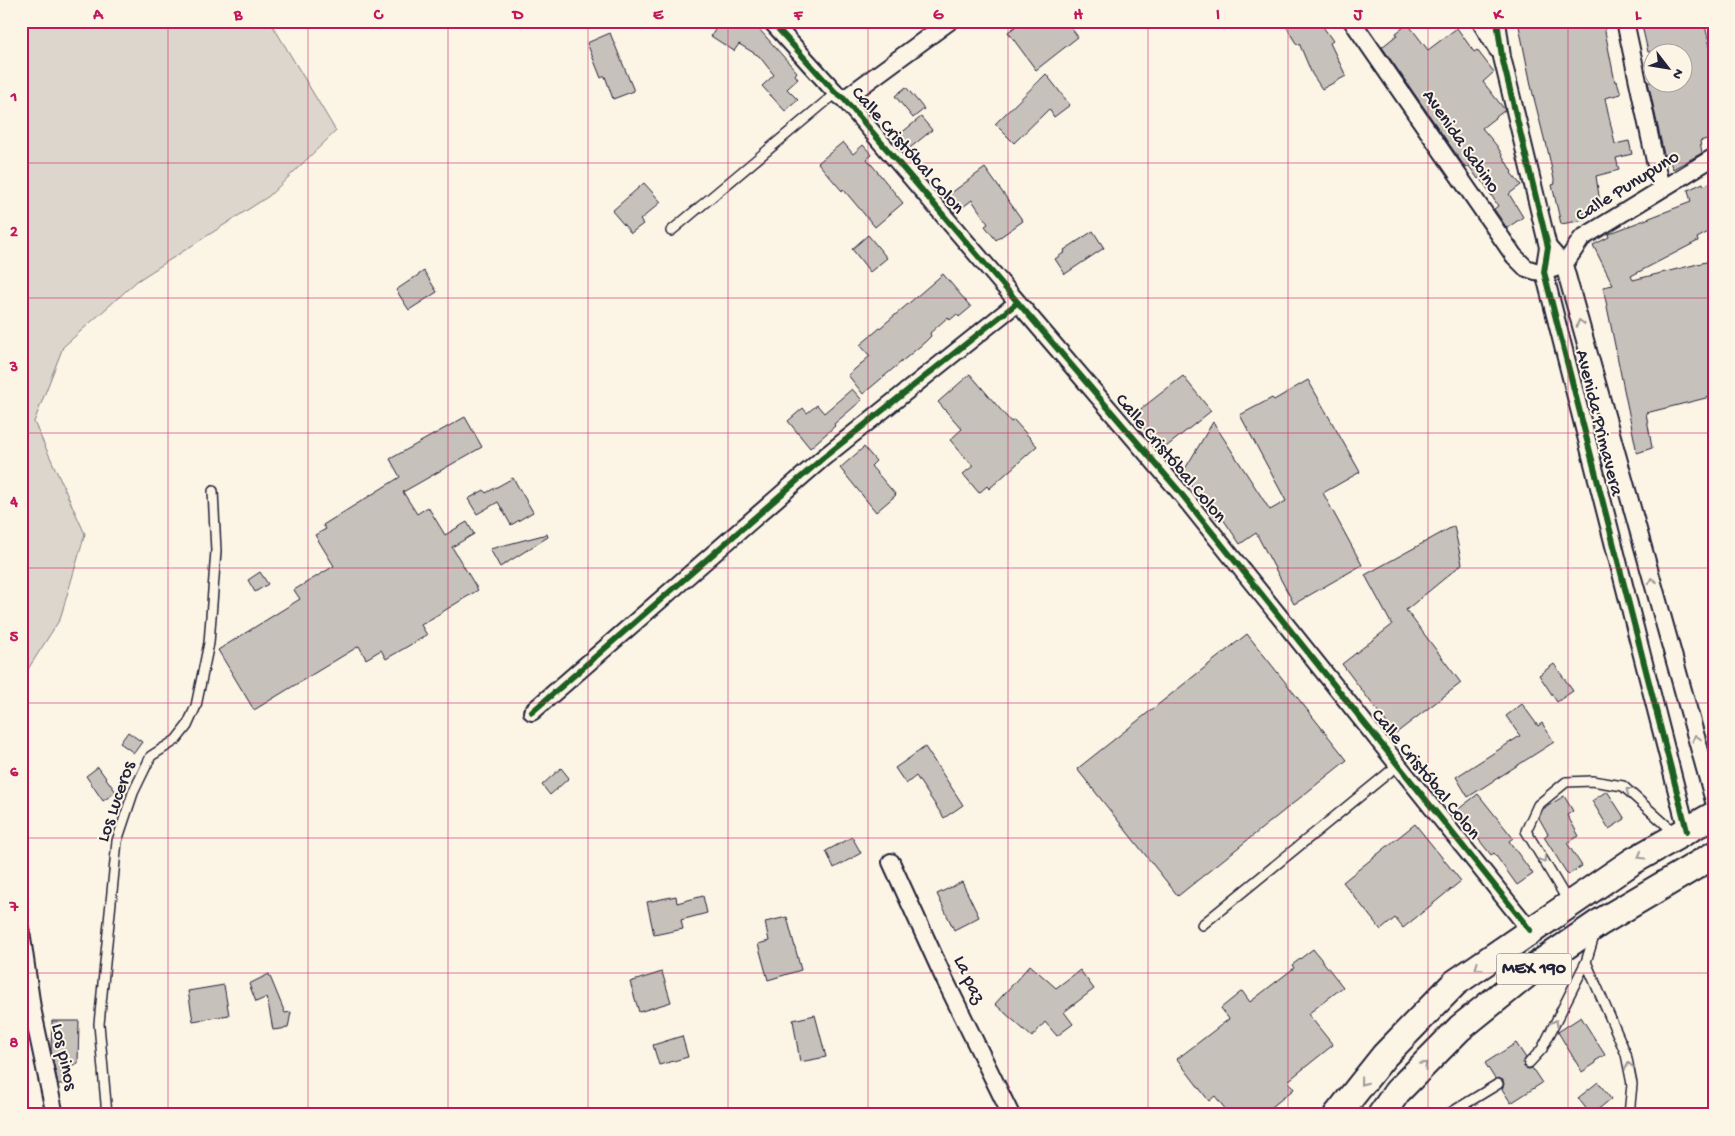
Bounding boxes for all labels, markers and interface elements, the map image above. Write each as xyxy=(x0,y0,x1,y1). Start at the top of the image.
text: A xyxy=(92,7,104,26)
text: B xyxy=(233,7,243,26)
text: C xyxy=(373,7,384,26)
text: D xyxy=(511,7,524,26)
text: E xyxy=(653,7,664,26)
text: F xyxy=(793,7,804,26)
text: G xyxy=(933,7,944,26)
text: H xyxy=(1073,7,1083,26)
text: I xyxy=(1216,7,1220,26)
text: J xyxy=(1353,7,1364,26)
text: K xyxy=(1493,7,1505,26)
text: L xyxy=(1635,7,1642,26)
north arrow xyxy=(1642,42,1692,92)
text: N xyxy=(1667,65,1687,82)
street label: Calle Cristóbal Colon xyxy=(845,82,969,220)
street label: Avenida Sabino xyxy=(1416,86,1504,198)
text: 1 xyxy=(10,89,17,108)
street label: Calle Punupuno xyxy=(1572,146,1684,228)
text: 2 xyxy=(10,224,18,243)
one-way arrow xyxy=(1576,320,1586,328)
street label: Avenida Primavera xyxy=(1569,348,1628,500)
text: 3 xyxy=(9,359,18,378)
street label: Calle Cristóbal Colon xyxy=(1109,390,1231,528)
text: 4 xyxy=(9,494,18,513)
one-way arrow xyxy=(1648,578,1658,586)
text: 5 xyxy=(10,629,19,648)
street label: Calle Cristóbal Colon xyxy=(1365,705,1485,845)
one-way arrow xyxy=(1691,733,1702,742)
street label: Los Luceros xyxy=(92,758,142,845)
text: 6 xyxy=(10,764,19,783)
one-way arrow xyxy=(1625,788,1634,797)
one-way arrow xyxy=(1637,850,1646,860)
one-way arrow xyxy=(1536,853,1546,862)
text: 7 xyxy=(9,899,19,918)
street label: La paz xyxy=(947,952,989,1008)
road number: MEX 190 xyxy=(1496,954,1572,984)
one-way arrow xyxy=(1474,961,1484,970)
one-way arrow xyxy=(1549,1019,1559,1028)
street label: Los pinos xyxy=(45,1022,81,1093)
text: 8 xyxy=(10,1035,19,1054)
one-way arrow xyxy=(1418,1061,1427,1070)
one-way arrow xyxy=(1624,1062,1634,1071)
one-way arrow xyxy=(1361,1076,1369,1085)

